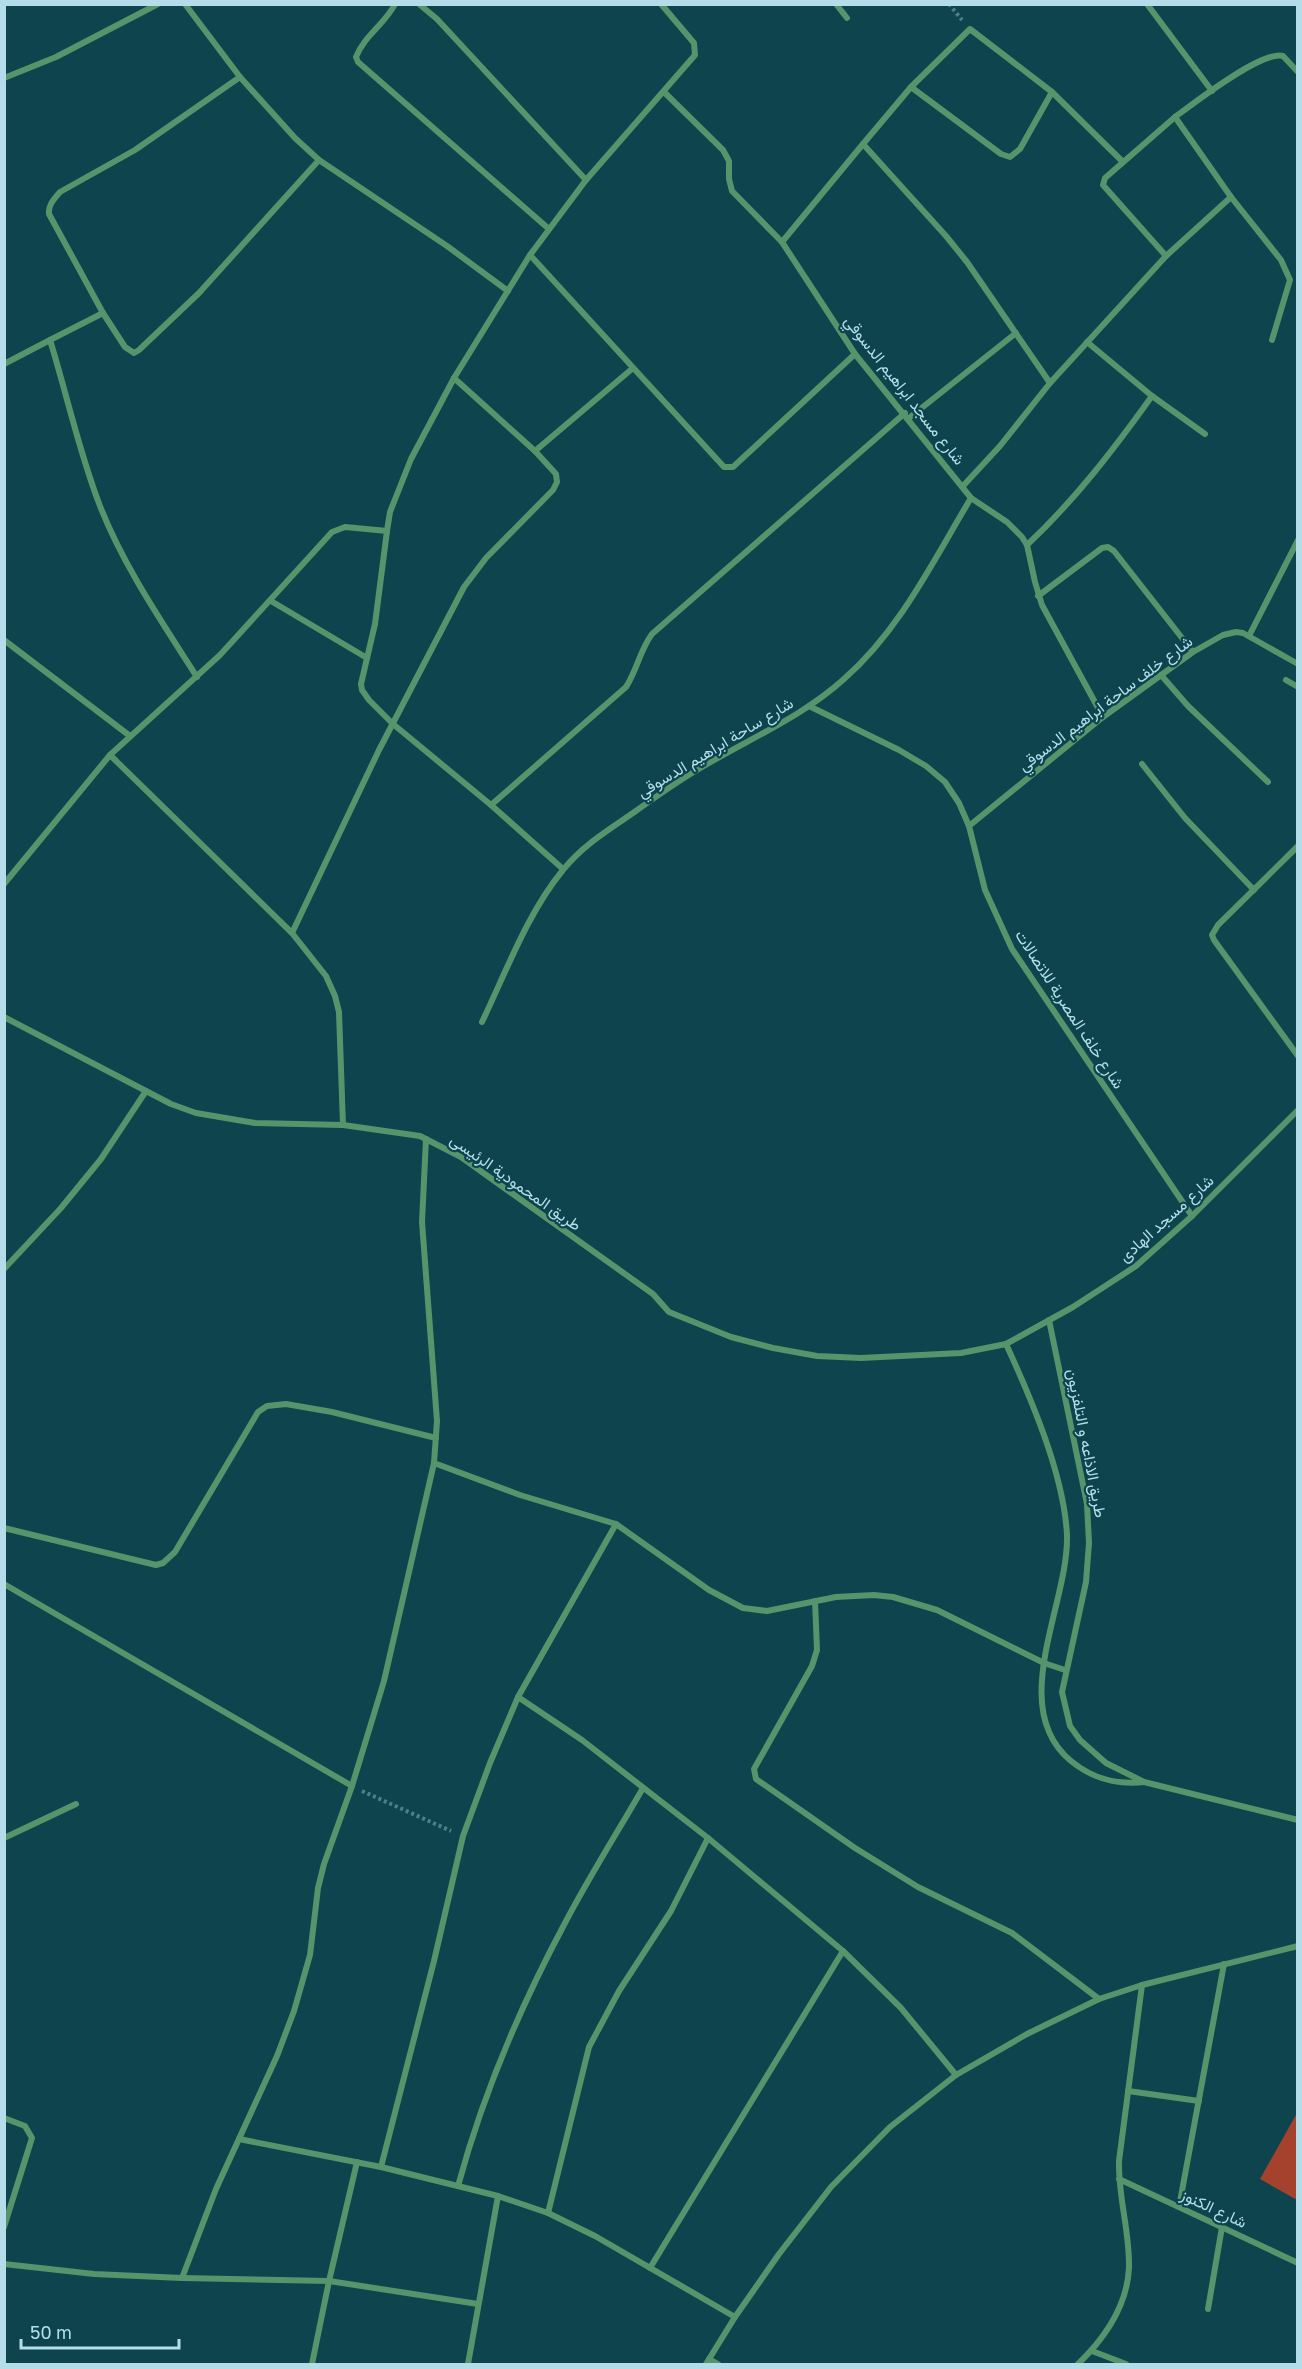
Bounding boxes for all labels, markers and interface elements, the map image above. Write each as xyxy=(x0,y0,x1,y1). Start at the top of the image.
street label: شارع مسجد ابراهيم الدسوقي xyxy=(837,311,970,471)
street label: شارع خلف ساحة ابراهيم الدسوقي xyxy=(1014,631,1199,778)
street label: شارع ساحة ابراهيم الدسوقي xyxy=(633,692,799,805)
street label: شارع خلف المصرية للاتصالات xyxy=(1009,926,1129,1093)
street label: طريق المحمودية الرئيسى xyxy=(446,1129,585,1236)
street label: شارع مسجد الهادى xyxy=(1114,1170,1219,1267)
street label: طريق الاذاعه و التلفزيون xyxy=(1062,1367,1111,1519)
street label: شارع الكنوز xyxy=(1176,2184,1250,2234)
scale bar xyxy=(21,2312,178,2350)
text: 50 m xyxy=(30,2321,72,2343)

